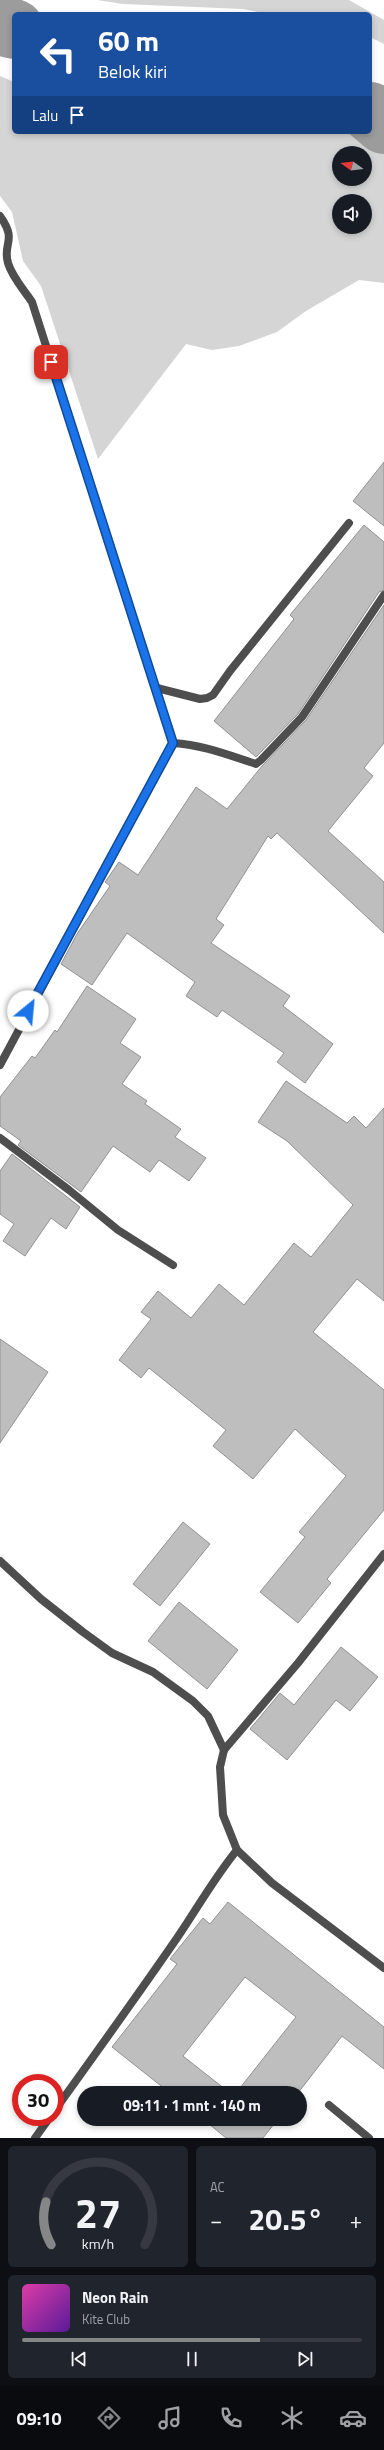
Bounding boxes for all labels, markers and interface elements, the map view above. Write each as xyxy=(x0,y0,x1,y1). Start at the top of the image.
text: 60 m xyxy=(98,19,159,62)
icon: left xyxy=(32,28,84,80)
text: Belok kiri xyxy=(98,58,167,85)
text: Lalu xyxy=(32,104,58,127)
icon: arrive xyxy=(66,104,88,126)
north arrow xyxy=(332,146,372,186)
map controls xyxy=(332,146,372,234)
button: sound xyxy=(332,194,372,234)
pin xyxy=(34,345,68,379)
icon: arrive xyxy=(40,351,62,373)
position arrow xyxy=(7,990,49,1032)
speed limit sign: 30 xyxy=(12,2074,64,2126)
text: 09:11 · 1 mnt · 140 m xyxy=(123,2094,261,2117)
text: AC xyxy=(210,2177,225,2197)
text: 27 xyxy=(75,2180,121,2243)
text: 20.5° xyxy=(249,2196,323,2242)
text: − xyxy=(210,2203,222,2237)
text: + xyxy=(350,2203,362,2237)
text: km/h xyxy=(82,2232,114,2254)
text: Neon Rain xyxy=(82,2286,149,2309)
text: Kite Club xyxy=(82,2309,130,2329)
icon: previous xyxy=(68,2348,90,2370)
icon: pause xyxy=(181,2348,203,2370)
icon: next xyxy=(294,2348,316,2370)
icon: directions xyxy=(95,2404,123,2432)
icon: music xyxy=(156,2404,184,2432)
icon: phone xyxy=(217,2404,245,2432)
icon: climate xyxy=(278,2404,306,2432)
icon: car xyxy=(339,2404,367,2432)
text: 09:10 xyxy=(17,2405,62,2432)

